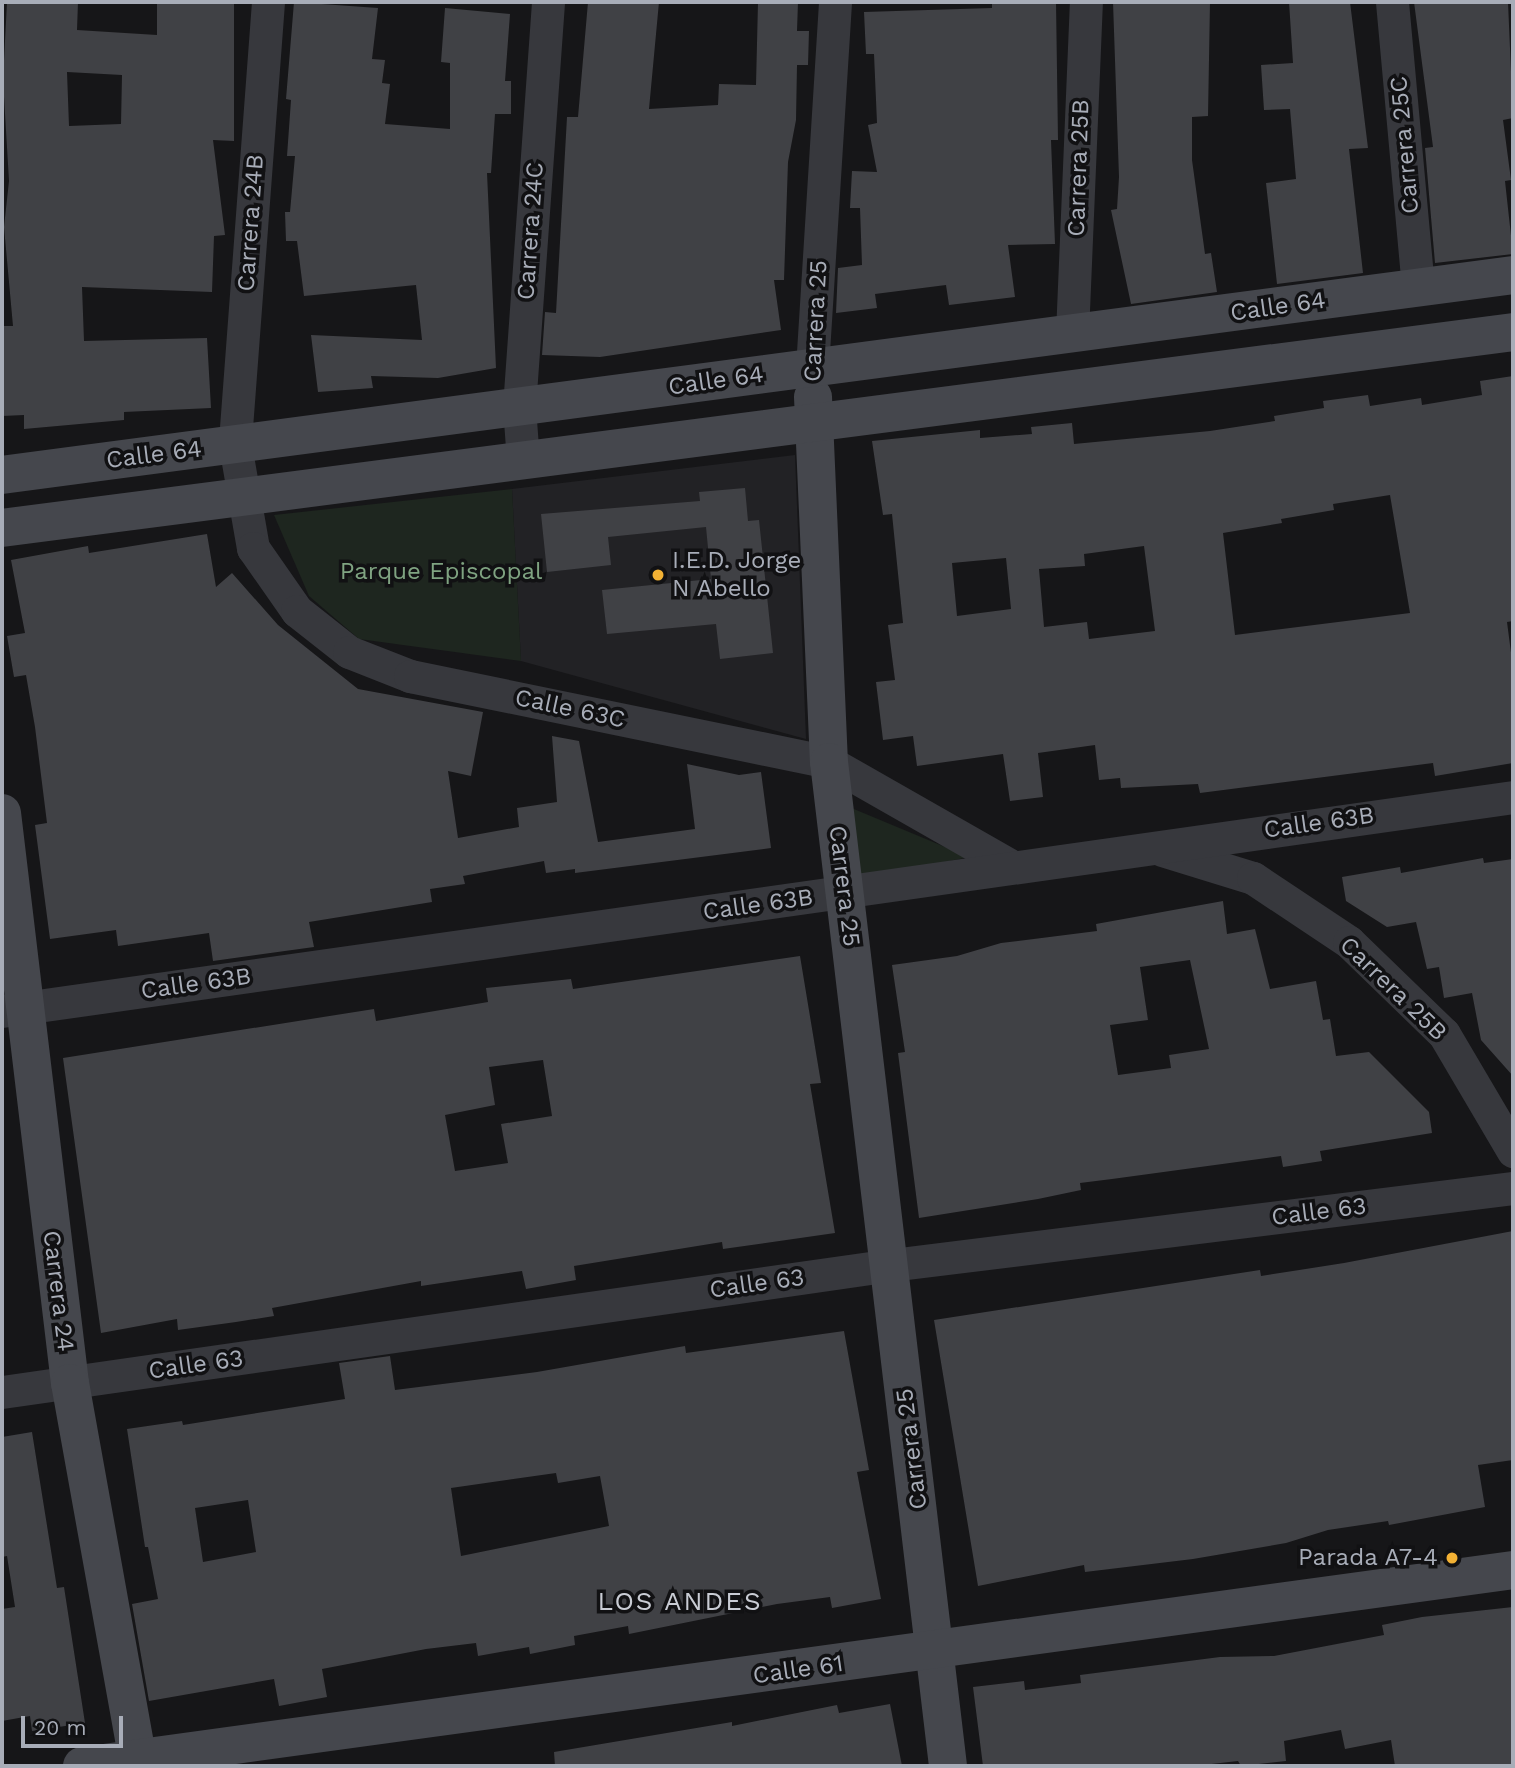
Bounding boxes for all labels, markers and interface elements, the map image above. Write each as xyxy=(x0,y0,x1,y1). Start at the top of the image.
street label: Carrera 25C xyxy=(1385,75,1425,215)
street label: Carrera 25B xyxy=(1062,99,1096,237)
street label: Carrera 24B xyxy=(232,153,270,293)
street label: Carrera 24C xyxy=(512,161,550,301)
street label: Carrera 25 xyxy=(798,259,834,383)
street label: Calle 64 xyxy=(1228,286,1328,328)
street label: Calle 64 xyxy=(666,360,766,402)
street label: Calle 64 xyxy=(105,435,203,475)
place label: I.E.D. Jorge N Abello xyxy=(672,547,802,603)
park label: Parque Episcopal xyxy=(340,558,542,586)
marker: I.E.D. Jorge N Abello xyxy=(650,567,666,583)
street label: Calle 63C xyxy=(512,683,628,735)
street label: Calle 63B xyxy=(1262,801,1376,845)
street label: Carrera 25 xyxy=(822,824,866,948)
street label: Calle 63B xyxy=(701,883,815,927)
street label: Carrera 25B xyxy=(1333,931,1453,1047)
street label: Calle 63B xyxy=(139,962,253,1006)
street label: Calle 63 xyxy=(1270,1192,1368,1232)
street label: Carrera 24 xyxy=(36,1229,80,1353)
street label: Calle 63 xyxy=(708,1263,806,1305)
street label: Calle 63 xyxy=(147,1344,245,1386)
street label: Carrera 25 xyxy=(890,1387,934,1511)
place label: Parada A7-4 xyxy=(1296,1544,1438,1572)
marker: Parada A7-4 xyxy=(1444,1550,1460,1566)
district label: LOS ANDES xyxy=(598,1586,762,1618)
street label: Calle 61 xyxy=(751,1649,845,1691)
scale bar xyxy=(24,1702,126,1746)
text: 20 m xyxy=(34,1715,86,1740)

